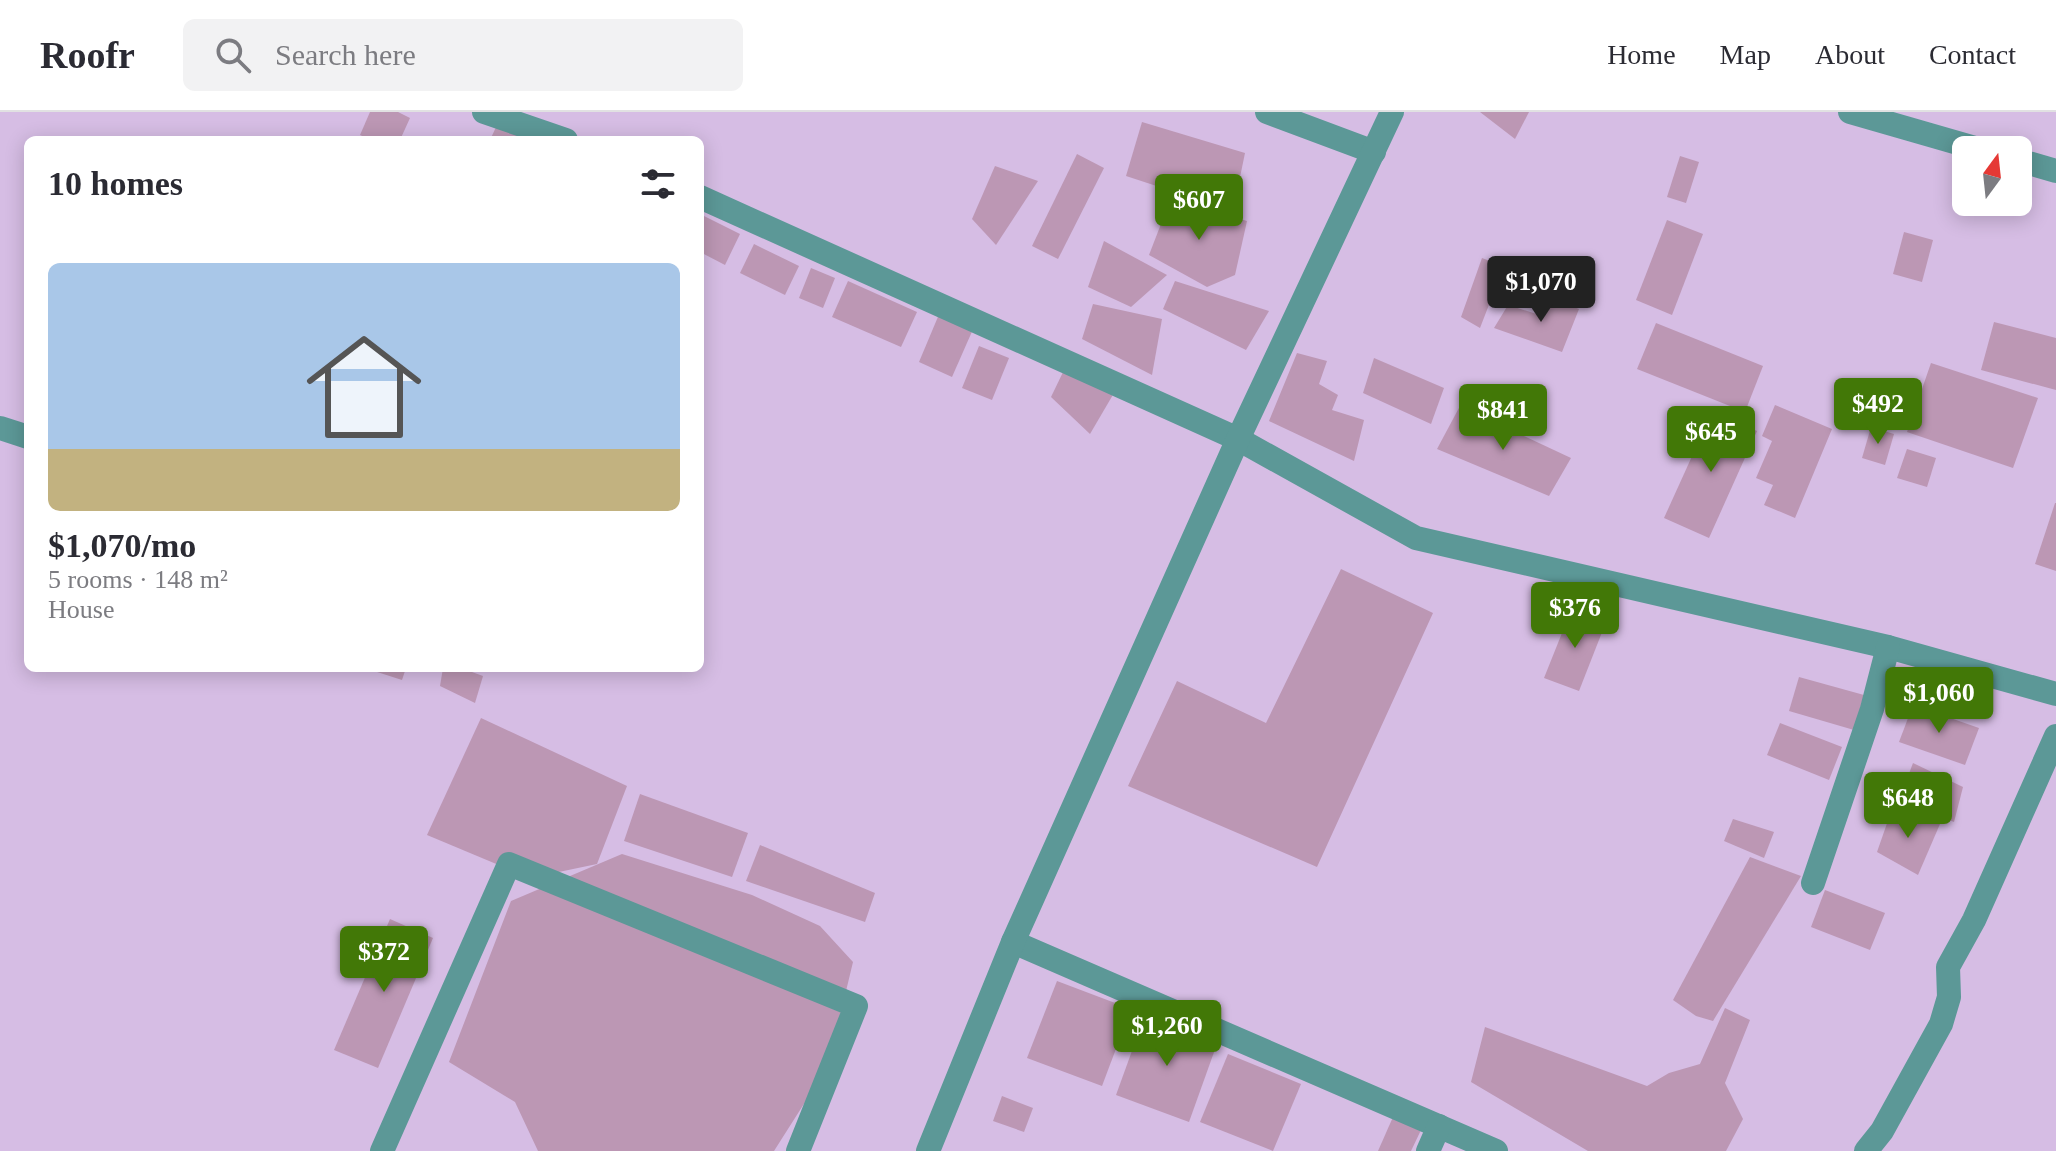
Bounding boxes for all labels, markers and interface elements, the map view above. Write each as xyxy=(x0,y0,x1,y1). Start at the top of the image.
search box xyxy=(183,19,743,91)
icon: search xyxy=(211,33,255,77)
text: Roofr xyxy=(40,34,135,76)
text: Search here xyxy=(275,38,416,71)
text: Home xyxy=(1607,39,1676,70)
text: Map xyxy=(1720,39,1771,70)
text: About xyxy=(1815,39,1885,70)
text: Contact xyxy=(1929,39,2016,70)
north arrow xyxy=(1952,136,2032,216)
map controls xyxy=(1952,136,2032,216)
icon: filters xyxy=(636,162,680,206)
text: 10 homes xyxy=(48,165,183,202)
pin: $607 xyxy=(1152,174,1246,242)
text: $607 xyxy=(1173,185,1225,214)
pin: $1,070 xyxy=(1476,256,1606,324)
text: $1,070 xyxy=(1505,267,1577,296)
icon: home xyxy=(292,315,436,459)
pin: $492 xyxy=(1831,378,1925,446)
pin: $841 xyxy=(1456,384,1550,452)
text: $492 xyxy=(1852,389,1904,418)
text: $841 xyxy=(1477,395,1529,424)
pin: $645 xyxy=(1664,406,1758,474)
text: $645 xyxy=(1685,417,1737,446)
text: $1,070/mo xyxy=(48,527,196,564)
text: 5 rooms · 148 m² xyxy=(48,565,228,594)
pin: $376 xyxy=(1528,582,1622,650)
text: $376 xyxy=(1549,593,1601,622)
text: House xyxy=(48,595,114,624)
pin: $1,060 xyxy=(1874,667,2004,735)
text: $1,060 xyxy=(1903,678,1975,707)
pin: $648 xyxy=(1861,772,1955,840)
text: $648 xyxy=(1882,783,1934,812)
pin: $372 xyxy=(337,926,431,994)
text: $372 xyxy=(358,937,410,966)
pin: $1,260 xyxy=(1102,1000,1232,1068)
text: $1,260 xyxy=(1131,1011,1203,1040)

